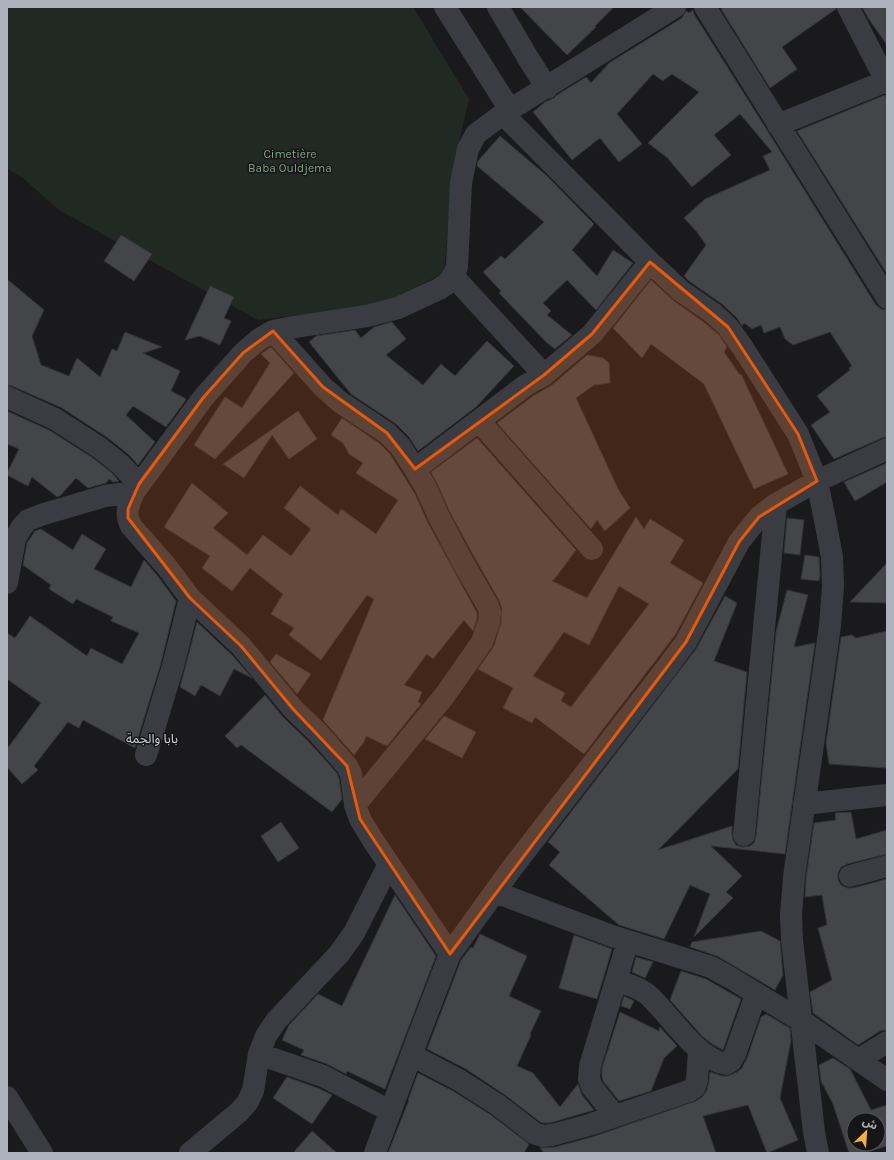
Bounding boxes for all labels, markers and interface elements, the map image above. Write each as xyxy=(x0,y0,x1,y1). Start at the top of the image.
park label: Cimetière Baba Ouldjema xyxy=(248,147,332,175)
district label: بابا والجمة xyxy=(126,731,178,746)
north arrow xyxy=(846,1112,886,1152)
text: ش xyxy=(860,1114,880,1132)

